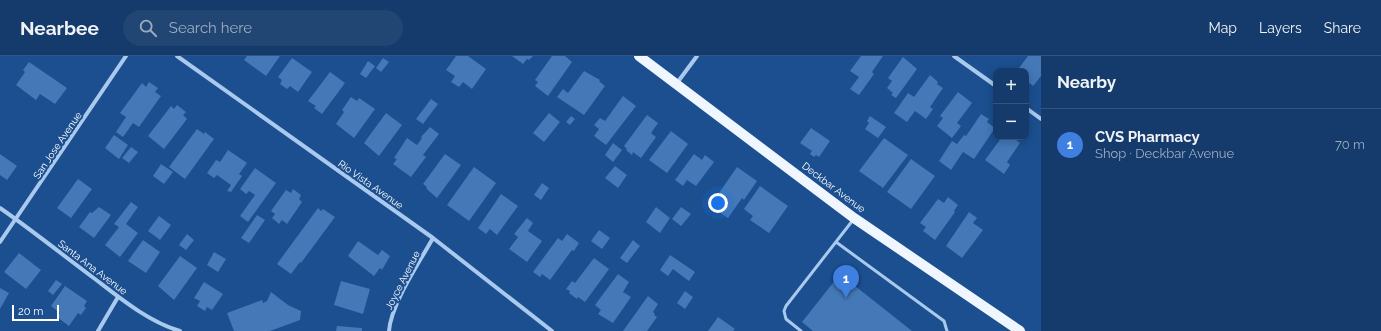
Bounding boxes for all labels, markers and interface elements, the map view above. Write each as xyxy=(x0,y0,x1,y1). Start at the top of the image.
search box xyxy=(123,10,403,46)
text: Nearbee xyxy=(20,17,99,39)
icon: search xyxy=(137,17,159,39)
text: Search here xyxy=(169,19,252,37)
text: Map xyxy=(1209,20,1237,36)
text: Layers xyxy=(1259,20,1302,36)
text: Share xyxy=(1324,20,1361,36)
map controls xyxy=(993,68,1029,140)
button: + xyxy=(993,68,1029,104)
text: Nearby xyxy=(1057,72,1116,92)
button: − xyxy=(993,104,1029,140)
street label: San Jose Avenue xyxy=(31,110,84,181)
text: CVS Pharmacy xyxy=(1095,128,1200,146)
text: 1 xyxy=(1067,137,1073,152)
text: 70 m xyxy=(1335,137,1365,152)
text: Shop · Deckbar Avenue xyxy=(1095,146,1234,161)
street label: Rio Vista Avenue xyxy=(336,158,405,211)
street label: Deckbar Avenue xyxy=(800,160,867,215)
your location xyxy=(708,193,728,213)
street label: Santa Ana Avenue xyxy=(56,238,130,297)
street label: Joyce Avenue xyxy=(383,249,422,311)
pin: 1 xyxy=(833,265,859,298)
scale bar xyxy=(12,303,59,322)
text: 20 m xyxy=(18,305,43,318)

